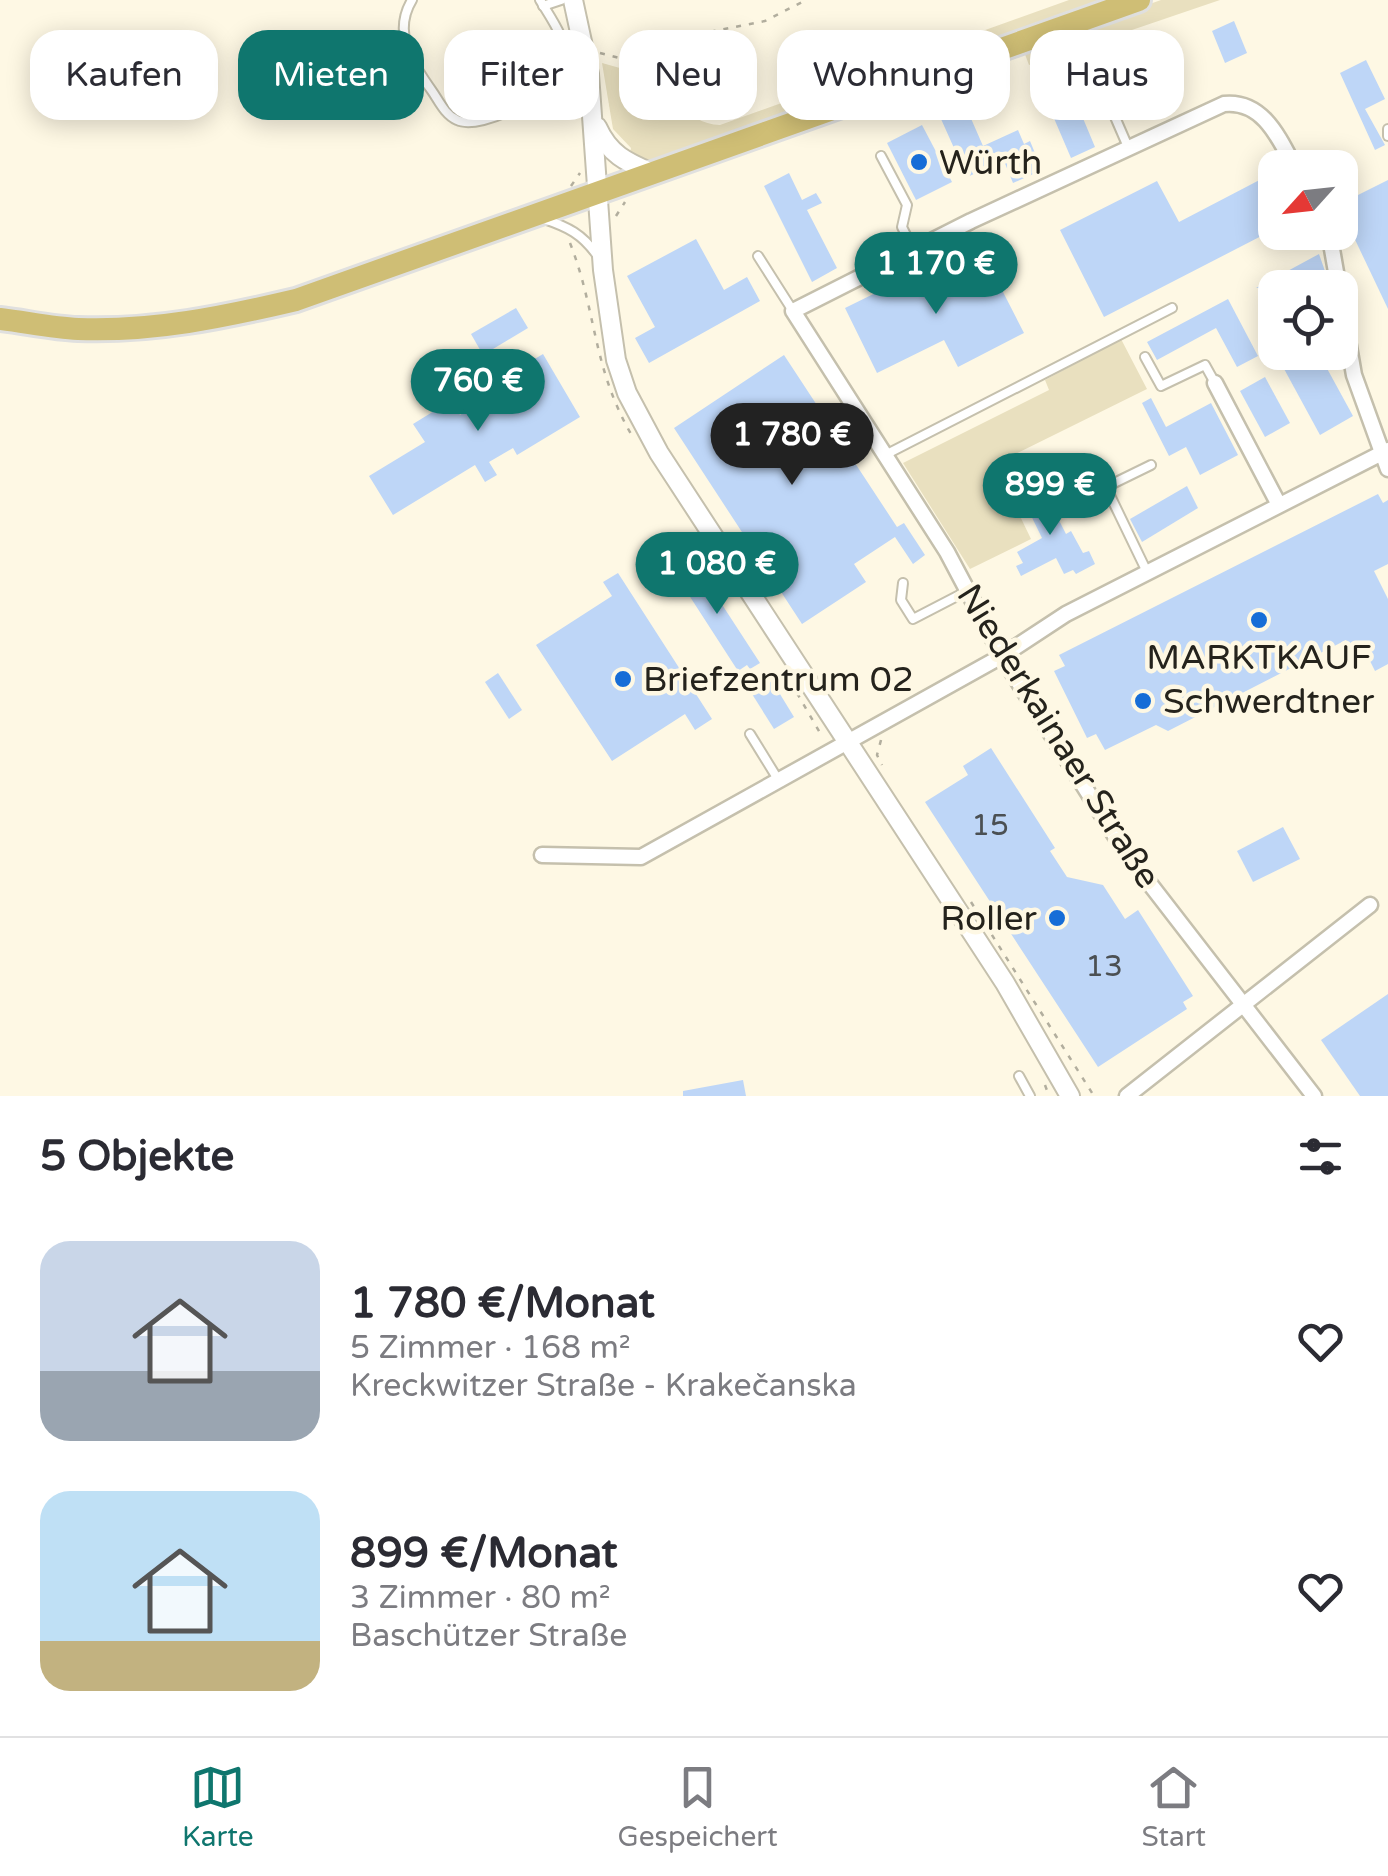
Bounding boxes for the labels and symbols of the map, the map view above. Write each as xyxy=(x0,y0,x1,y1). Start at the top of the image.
place label: Würth xyxy=(939,142,1042,184)
north arrow xyxy=(1258,150,1358,250)
marker: Würth xyxy=(908,151,930,173)
pin: 1 170 € xyxy=(844,232,1028,317)
pin: 760 € xyxy=(408,349,548,434)
pin: 1 780 € xyxy=(700,403,884,488)
pin: 899 € xyxy=(980,453,1120,538)
pin: 1 080 € xyxy=(625,532,809,617)
street label: Niederkainaer Straße xyxy=(948,577,1169,896)
marker: MARKTKAUF xyxy=(1248,609,1270,631)
place label: MARKTKAUF xyxy=(1146,637,1372,679)
place label: Briefzentrum 02 xyxy=(643,659,914,701)
marker: Briefzentrum 02 xyxy=(612,668,634,690)
place label: Schwerdtner xyxy=(1163,681,1375,723)
marker: Schwerdtner xyxy=(1132,690,1154,712)
house number: 15 xyxy=(971,807,1009,844)
place label: Roller xyxy=(940,898,1038,940)
marker: Roller xyxy=(1046,907,1068,929)
house number: 13 xyxy=(1085,948,1123,985)

